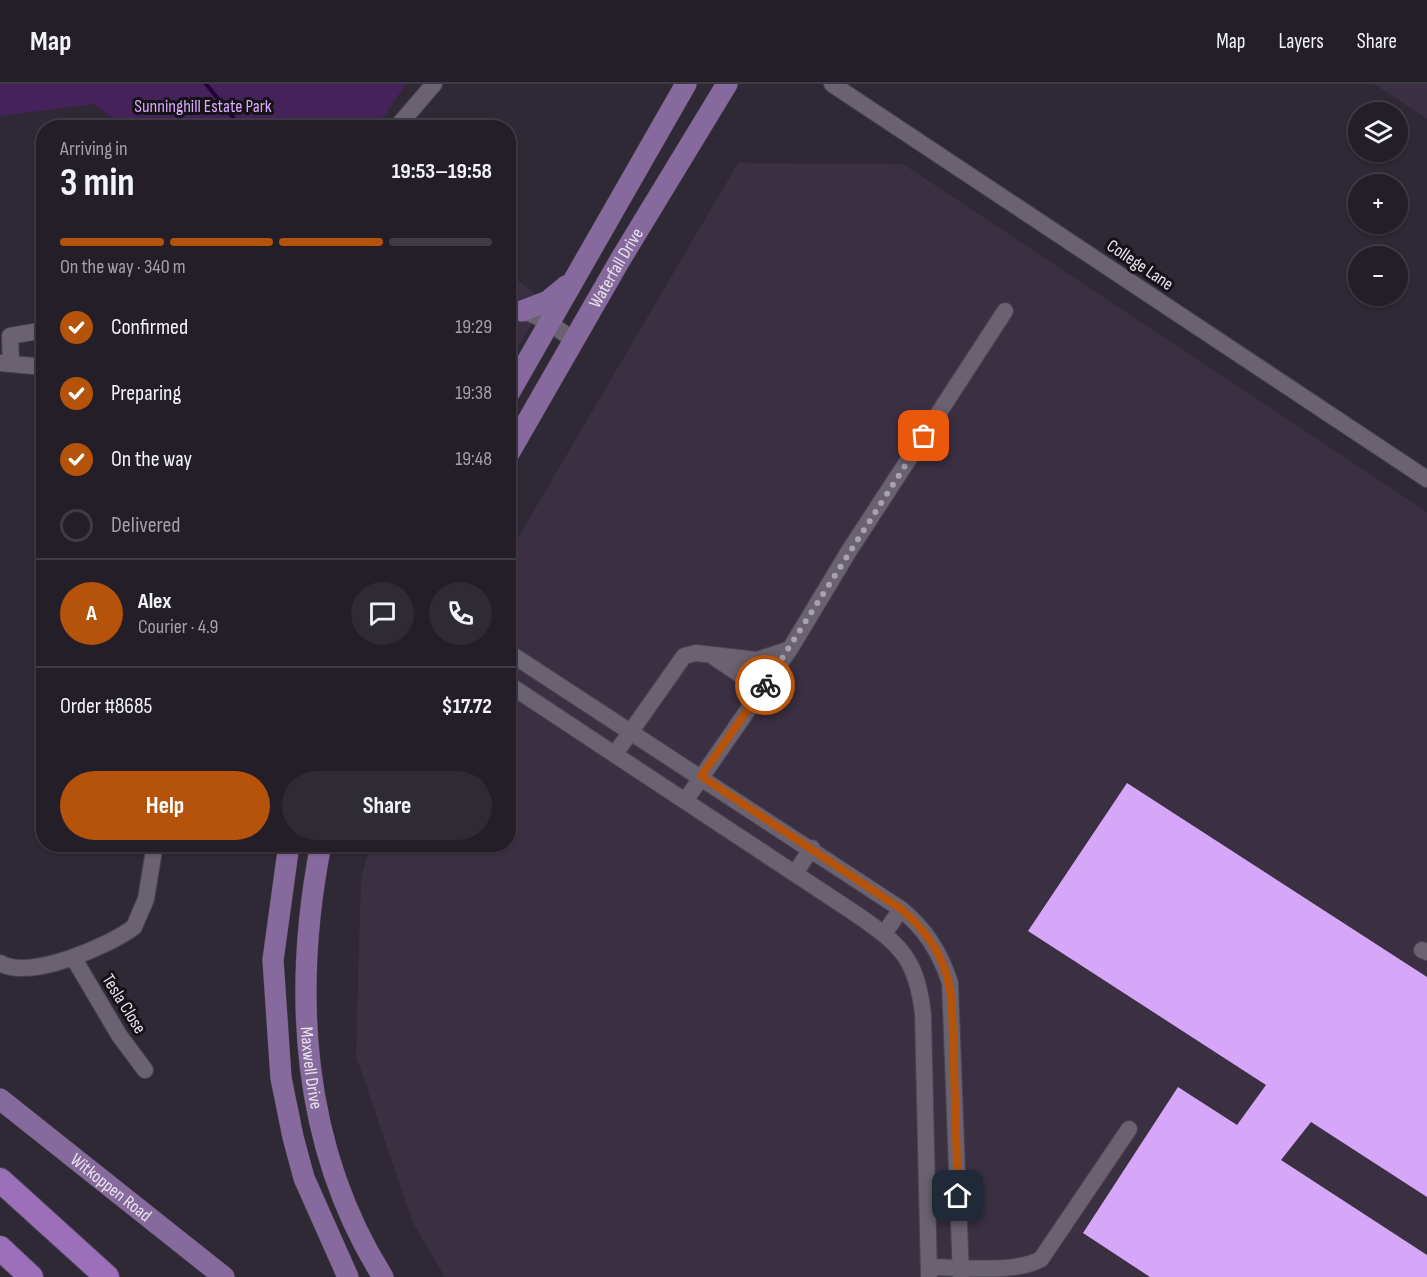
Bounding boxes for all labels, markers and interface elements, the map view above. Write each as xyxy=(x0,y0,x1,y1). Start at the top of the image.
text: Map xyxy=(30,25,71,58)
text: Map xyxy=(1216,29,1245,54)
text: Layers xyxy=(1278,29,1324,54)
text: Share xyxy=(1357,29,1397,54)
park label: Sunninghill Estate Park xyxy=(134,96,272,117)
map controls xyxy=(1348,102,1408,306)
button: layers xyxy=(1348,102,1408,162)
text: Arriving in xyxy=(60,137,128,161)
text: 19:53–19:58 xyxy=(392,158,492,185)
text: 3 min xyxy=(60,160,135,207)
button: + xyxy=(1348,174,1408,234)
street label: Waterfall Drive xyxy=(584,224,648,312)
street label: College Lane xyxy=(1103,235,1177,295)
button: − xyxy=(1348,246,1408,306)
text: On the way · 340 m xyxy=(60,255,186,279)
icon: check xyxy=(60,311,93,344)
text: Confirmed xyxy=(111,314,188,341)
text: 19:29 xyxy=(455,315,492,339)
icon: check xyxy=(60,377,93,410)
text: Preparing xyxy=(111,380,181,407)
text: 19:38 xyxy=(455,381,492,405)
pin xyxy=(898,410,949,461)
icon: bag xyxy=(907,419,940,452)
icon: check xyxy=(60,443,93,476)
text: On the way xyxy=(111,446,192,473)
text: 19:48 xyxy=(455,447,492,471)
text: Delivered xyxy=(111,512,180,539)
button: chat xyxy=(351,582,414,645)
button: phone xyxy=(429,582,492,645)
text: Alex xyxy=(138,588,171,615)
text: A xyxy=(86,600,97,627)
text: Courier · 4.9 xyxy=(138,615,218,639)
courier xyxy=(735,655,795,715)
icon: bike xyxy=(749,669,782,702)
text: Order #8685 xyxy=(60,693,152,720)
text: $17.72 xyxy=(441,693,492,720)
button: Help xyxy=(60,771,270,840)
button: Share xyxy=(282,771,492,840)
street label: Tesla Close xyxy=(98,970,150,1038)
street label: Maxwell Drive xyxy=(296,1026,327,1111)
street label: Witkoppen Road xyxy=(67,1149,156,1226)
pin xyxy=(932,1170,983,1221)
icon: home xyxy=(941,1179,974,1212)

